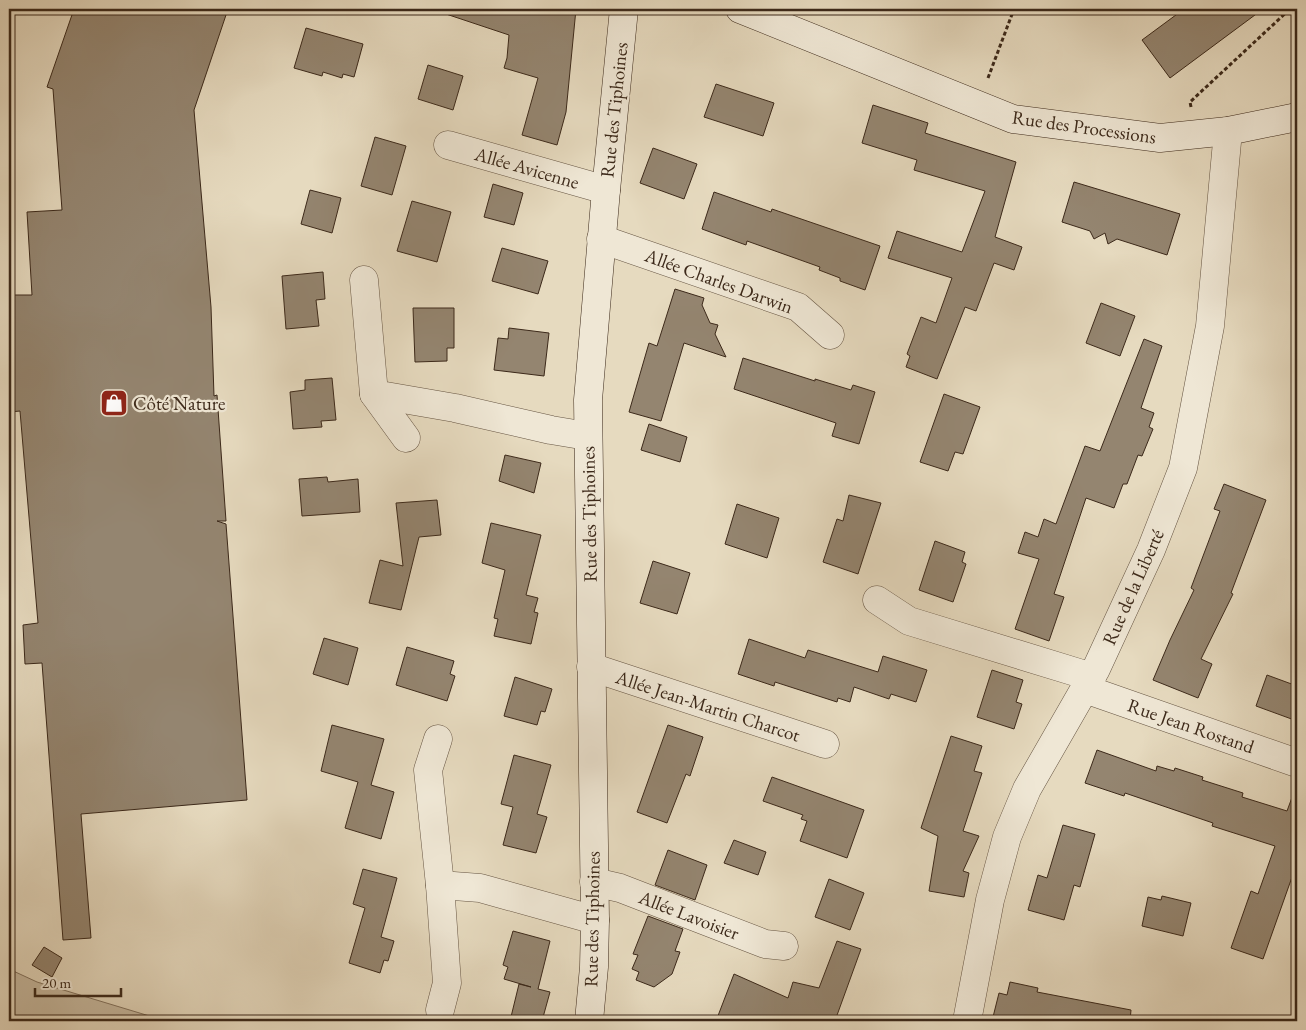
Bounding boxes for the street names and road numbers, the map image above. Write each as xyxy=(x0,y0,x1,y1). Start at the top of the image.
street label: Rue des Tiphoines xyxy=(594,41,634,179)
street label: Rue des Processions xyxy=(1010,105,1158,149)
street label: Allée Avicenne xyxy=(471,141,582,195)
street label: Allée Charles Darwin xyxy=(641,242,796,319)
street label: Rue des Tiphoines xyxy=(575,446,603,582)
street label: Rue de la Liberté xyxy=(1096,525,1170,649)
street label: Allée Jean-Martin Charcot xyxy=(612,664,803,748)
street label: Rue Jean Rostand xyxy=(1124,693,1258,759)
street label: Rue des Tiphoines xyxy=(578,851,606,987)
street label: Allée Lavoisier xyxy=(634,884,743,946)

